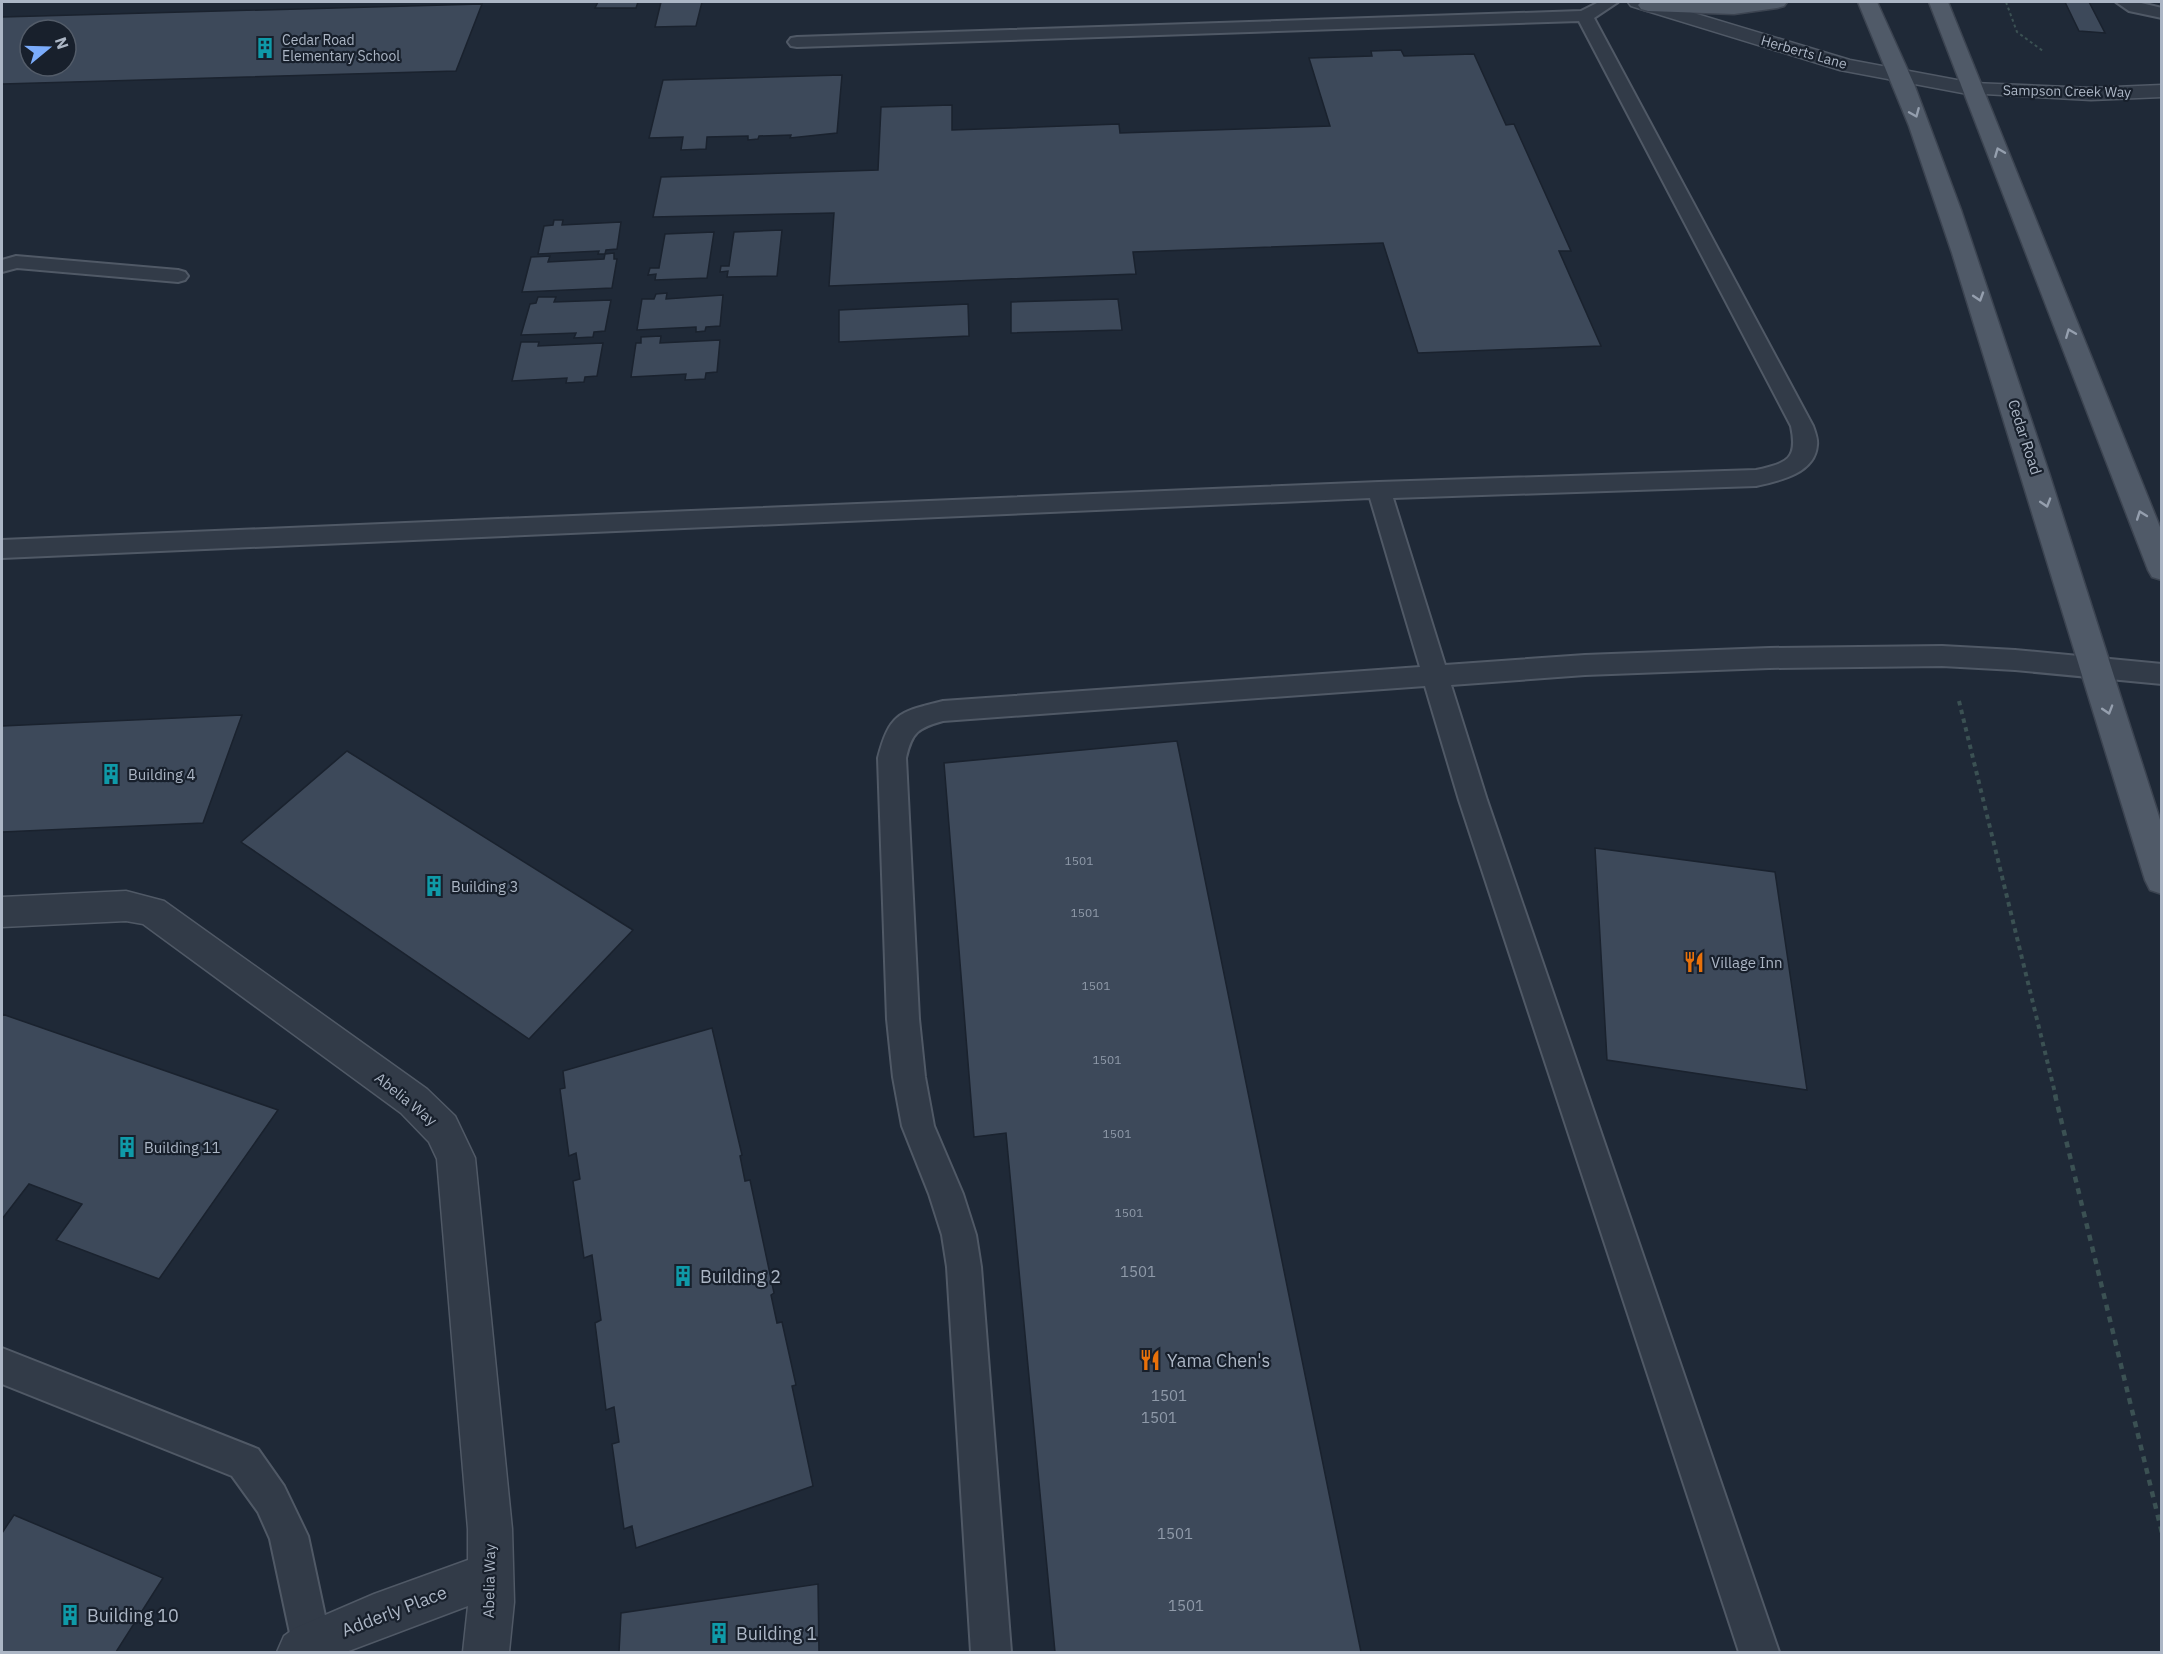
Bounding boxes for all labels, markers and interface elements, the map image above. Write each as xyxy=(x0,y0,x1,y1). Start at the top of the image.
north arrow xyxy=(18,18,78,78)
place label: Cedar Road Elementary School xyxy=(282,31,400,65)
street label: Herberts Lane xyxy=(1759,31,1849,73)
text: N xyxy=(51,34,74,52)
building icon: Cedar Road Elementary School xyxy=(253,36,277,60)
street label: Sampson Creek Way xyxy=(2003,81,2131,101)
one-way arrow xyxy=(1908,107,1920,118)
one-way arrow xyxy=(1994,147,2006,158)
one-way arrow xyxy=(1972,291,1984,302)
one-way arrow xyxy=(2065,328,2078,339)
street label: Cedar Road xyxy=(2004,397,2046,477)
one-way arrow xyxy=(2038,497,2051,508)
one-way arrow xyxy=(2136,510,2148,521)
one-way arrow xyxy=(2101,704,2113,714)
building icon: Building 4 xyxy=(99,762,123,786)
place label: Building 4 xyxy=(128,765,196,784)
house number: 1501 xyxy=(1065,853,1093,868)
building icon: Building 3 xyxy=(422,874,446,898)
place label: Building 3 xyxy=(451,877,519,896)
house number: 1501 xyxy=(1071,905,1099,920)
restaurant icon: Village Inn xyxy=(1682,950,1706,974)
place label: Village Inn xyxy=(1711,953,1783,972)
house number: 1501 xyxy=(1082,978,1110,993)
house number: 1501 xyxy=(1093,1052,1121,1067)
street label: Abelia Way xyxy=(371,1068,441,1130)
house number: 1501 xyxy=(1103,1126,1131,1141)
building icon: Building 11 xyxy=(115,1135,139,1159)
place label: Building 11 xyxy=(144,1138,221,1157)
house number: 1501 xyxy=(1115,1205,1143,1220)
house number: 1501 xyxy=(1120,1262,1156,1281)
building icon: Building 2 xyxy=(671,1264,695,1288)
place label: Building 2 xyxy=(700,1265,781,1288)
restaurant icon: Yama Chen's xyxy=(1138,1348,1162,1372)
place label: Yama Chen's xyxy=(1167,1349,1270,1372)
house number: 1501 xyxy=(1151,1386,1187,1405)
house number: 1501 xyxy=(1141,1408,1177,1427)
house number: 1501 xyxy=(1157,1524,1193,1543)
street label: Abelia Way xyxy=(479,1543,499,1618)
street label: Adderly Place xyxy=(338,1580,450,1642)
house number: 1501 xyxy=(1168,1596,1204,1615)
building icon: Building 10 xyxy=(58,1603,82,1627)
place label: Building 10 xyxy=(87,1604,179,1627)
building icon: Building 1 xyxy=(707,1621,731,1645)
place label: Building 1 xyxy=(736,1622,817,1645)

